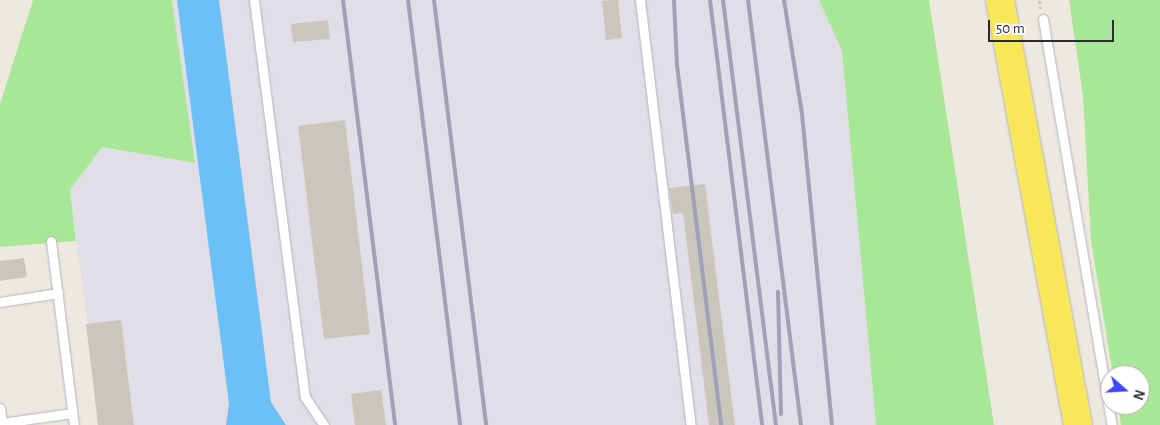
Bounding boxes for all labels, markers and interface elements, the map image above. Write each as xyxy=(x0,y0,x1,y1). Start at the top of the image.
scale bar xyxy=(990,10,1116,42)
text: 50 m xyxy=(996,21,1025,36)
north arrow xyxy=(1100,365,1150,415)
text: N xyxy=(1130,388,1146,401)

